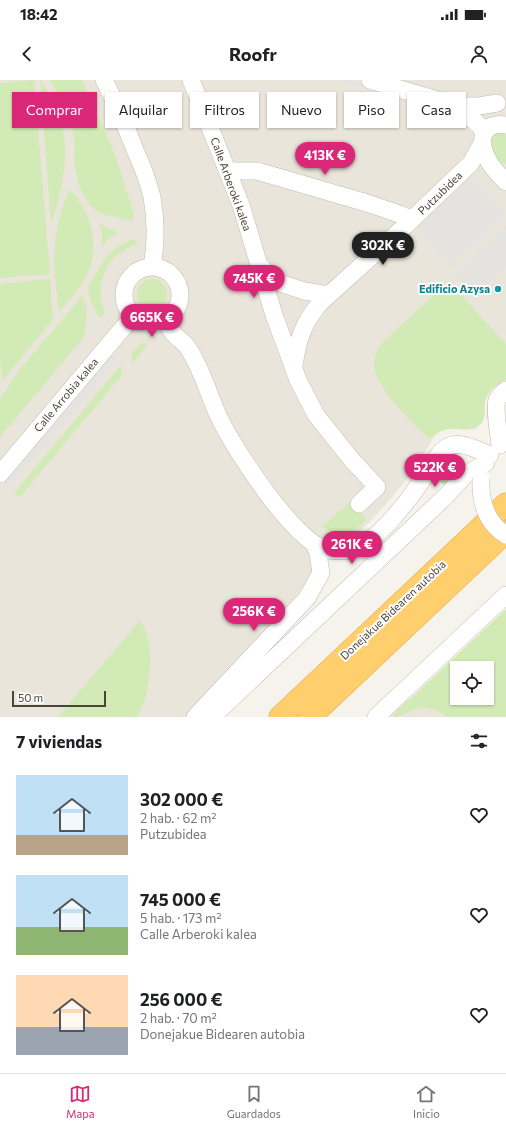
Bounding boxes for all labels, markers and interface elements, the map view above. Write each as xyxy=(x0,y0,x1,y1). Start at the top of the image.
text: 18:42 xyxy=(20,5,58,23)
icon: back xyxy=(16,43,38,65)
text: Roofr xyxy=(229,43,277,65)
icon: person xyxy=(468,43,490,65)
chip: Comprar xyxy=(12,92,97,128)
chip: Alquilar xyxy=(105,92,182,128)
chip: Filtros xyxy=(190,92,259,128)
chip: Nuevo xyxy=(267,92,336,128)
chip: Piso xyxy=(344,92,399,128)
chip: Casa xyxy=(407,92,466,128)
street label: Calle Arberoki kalea xyxy=(208,135,254,232)
pin: 413K € xyxy=(292,142,358,176)
text: 413K € xyxy=(304,147,346,163)
street label: Putzubidea xyxy=(415,168,464,217)
pin: 302K € xyxy=(350,232,416,266)
text: 302K € xyxy=(361,237,405,253)
pin: 745K € xyxy=(221,265,287,299)
text: 745K € xyxy=(233,270,275,286)
place label: Edificio Azysa xyxy=(419,282,490,295)
marker: Edificio Azysa xyxy=(493,284,503,294)
pin: 665K € xyxy=(119,304,185,338)
text: 665K € xyxy=(130,309,174,325)
street label: Calle Arrobia kalea xyxy=(31,355,100,434)
pin: 522K € xyxy=(402,454,468,488)
text: 522K € xyxy=(413,459,457,475)
pin: 261K € xyxy=(319,531,385,565)
text: 261K € xyxy=(331,536,373,552)
street label: Donejakue Bidearen autobia xyxy=(337,557,448,662)
pin: 256K € xyxy=(221,598,287,632)
text: 256K € xyxy=(232,603,276,619)
map controls xyxy=(450,661,494,705)
button: locate xyxy=(450,661,494,705)
scale bar xyxy=(12,689,106,708)
text: 50 m xyxy=(18,691,43,704)
icon: filters xyxy=(468,730,490,752)
text: 7 viviendas xyxy=(16,731,102,752)
text: 302 000 € xyxy=(140,789,223,810)
icon: home xyxy=(48,791,96,839)
icon: heart xyxy=(468,804,490,826)
text: 2 hab. · 62 m² xyxy=(140,810,217,826)
text: Putzubidea xyxy=(140,826,207,842)
text: 745 000 € xyxy=(140,889,221,910)
icon: home xyxy=(48,891,96,939)
icon: heart xyxy=(468,904,490,926)
text: 5 hab. · 173 m² xyxy=(140,910,222,926)
text: Calle Arberoki kalea xyxy=(140,926,257,942)
text: 256 000 € xyxy=(140,989,222,1010)
icon: home xyxy=(48,991,96,1039)
icon: heart xyxy=(468,1004,490,1026)
text: 2 hab. · 70 m² xyxy=(140,1010,217,1026)
text: Donejakue Bidearen autobia xyxy=(140,1026,305,1042)
tab: Mapa xyxy=(66,1083,95,1120)
tab: Guardados xyxy=(227,1083,281,1120)
tab: Inicio xyxy=(413,1083,440,1120)

